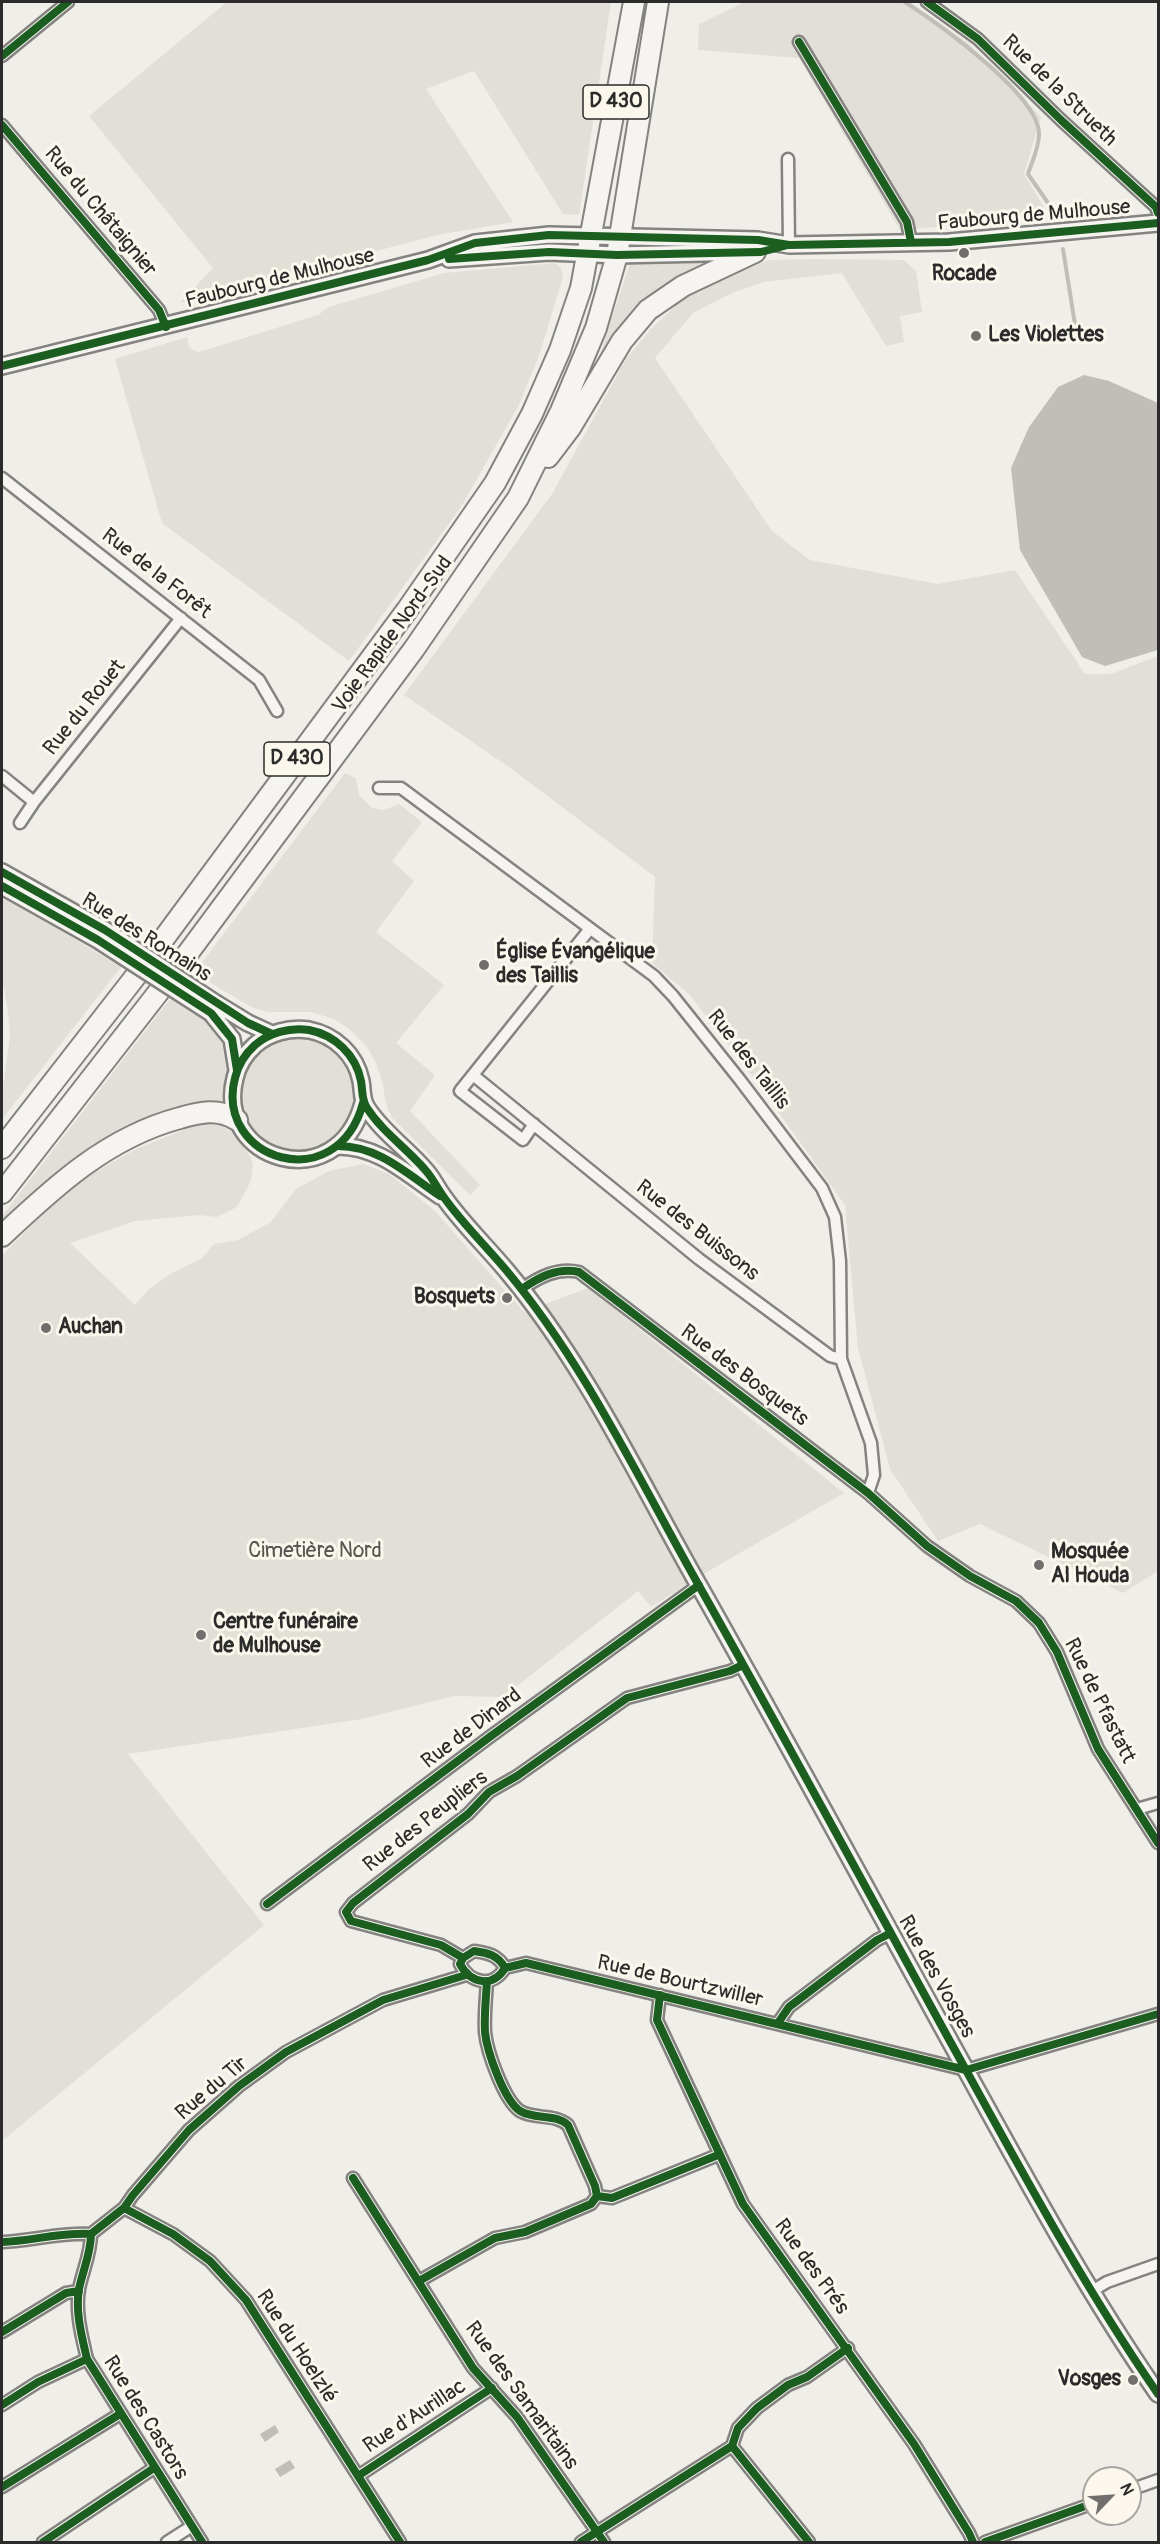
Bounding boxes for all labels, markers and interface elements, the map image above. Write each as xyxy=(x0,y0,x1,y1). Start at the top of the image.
street label: Rue de la Strueth xyxy=(996,30,1122,152)
road number: D 430 xyxy=(583,85,649,119)
street label: Rue du Châtaignier xyxy=(38,142,162,282)
street label: Faubourg de Mulhouse xyxy=(936,195,1132,237)
street label: Faubourg de Mulhouse xyxy=(183,243,377,315)
marker: Rocade xyxy=(957,246,971,260)
place label: Rocade xyxy=(932,262,996,288)
place label: Les Violettes xyxy=(988,323,1104,349)
marker: Les Violettes xyxy=(969,329,983,343)
street label: Rue de la Forêt xyxy=(96,523,216,625)
street label: Voie Rapide Nord-Sud xyxy=(327,551,459,719)
street label: Rue du Rouet xyxy=(39,655,131,761)
road number: D 430 xyxy=(264,742,330,776)
street label: Rue des Romains xyxy=(77,888,215,988)
place label: Église Évangélique des Taillis xyxy=(496,940,655,990)
marker: Église Évangélique des Taillis xyxy=(477,958,491,972)
street label: Rue des Taillis xyxy=(701,1005,795,1115)
street label: Rue des Buissons xyxy=(630,1175,764,1287)
place label: Bosquets xyxy=(414,1285,495,1311)
marker: Bosquets xyxy=(500,1291,514,1305)
place label: Auchan xyxy=(58,1315,123,1341)
street label: Rue des Bosquets xyxy=(675,1320,813,1432)
marker: Auchan xyxy=(39,1321,53,1335)
park label: Cimetière Nord xyxy=(248,1539,382,1565)
place label: Mosquée Al Houda xyxy=(1051,1540,1129,1590)
marker: Mosquée Al Houda xyxy=(1032,1558,1046,1572)
place label: Centre funéraire de Mulhouse xyxy=(213,1610,358,1660)
marker: Centre funéraire de Mulhouse xyxy=(194,1628,208,1642)
street label: Rue de Pfastatt xyxy=(1058,1634,1140,1768)
street label: Rue de Dinard xyxy=(417,1683,527,1775)
street label: Rue des Peupliers xyxy=(359,1766,493,1878)
street label: Rue des Vosges xyxy=(892,1911,980,2043)
street label: Rue de Bourtzwiller xyxy=(595,1951,765,2013)
street label: Rue du Tir xyxy=(171,2052,253,2126)
street label: Rue des Prés xyxy=(768,2214,854,2320)
street label: Rue du Hoelzlé xyxy=(250,2286,342,2408)
street label: Rue des Samaritains xyxy=(459,2317,583,2475)
street label: Rue des Castors xyxy=(97,2351,193,2485)
place label: Vosges xyxy=(1057,2367,1121,2393)
marker: Vosges xyxy=(1126,2373,1140,2387)
street label: Rue d'Aurillac xyxy=(359,2375,471,2459)
north arrow xyxy=(1082,2466,1142,2526)
text: N xyxy=(1115,2480,1138,2498)

